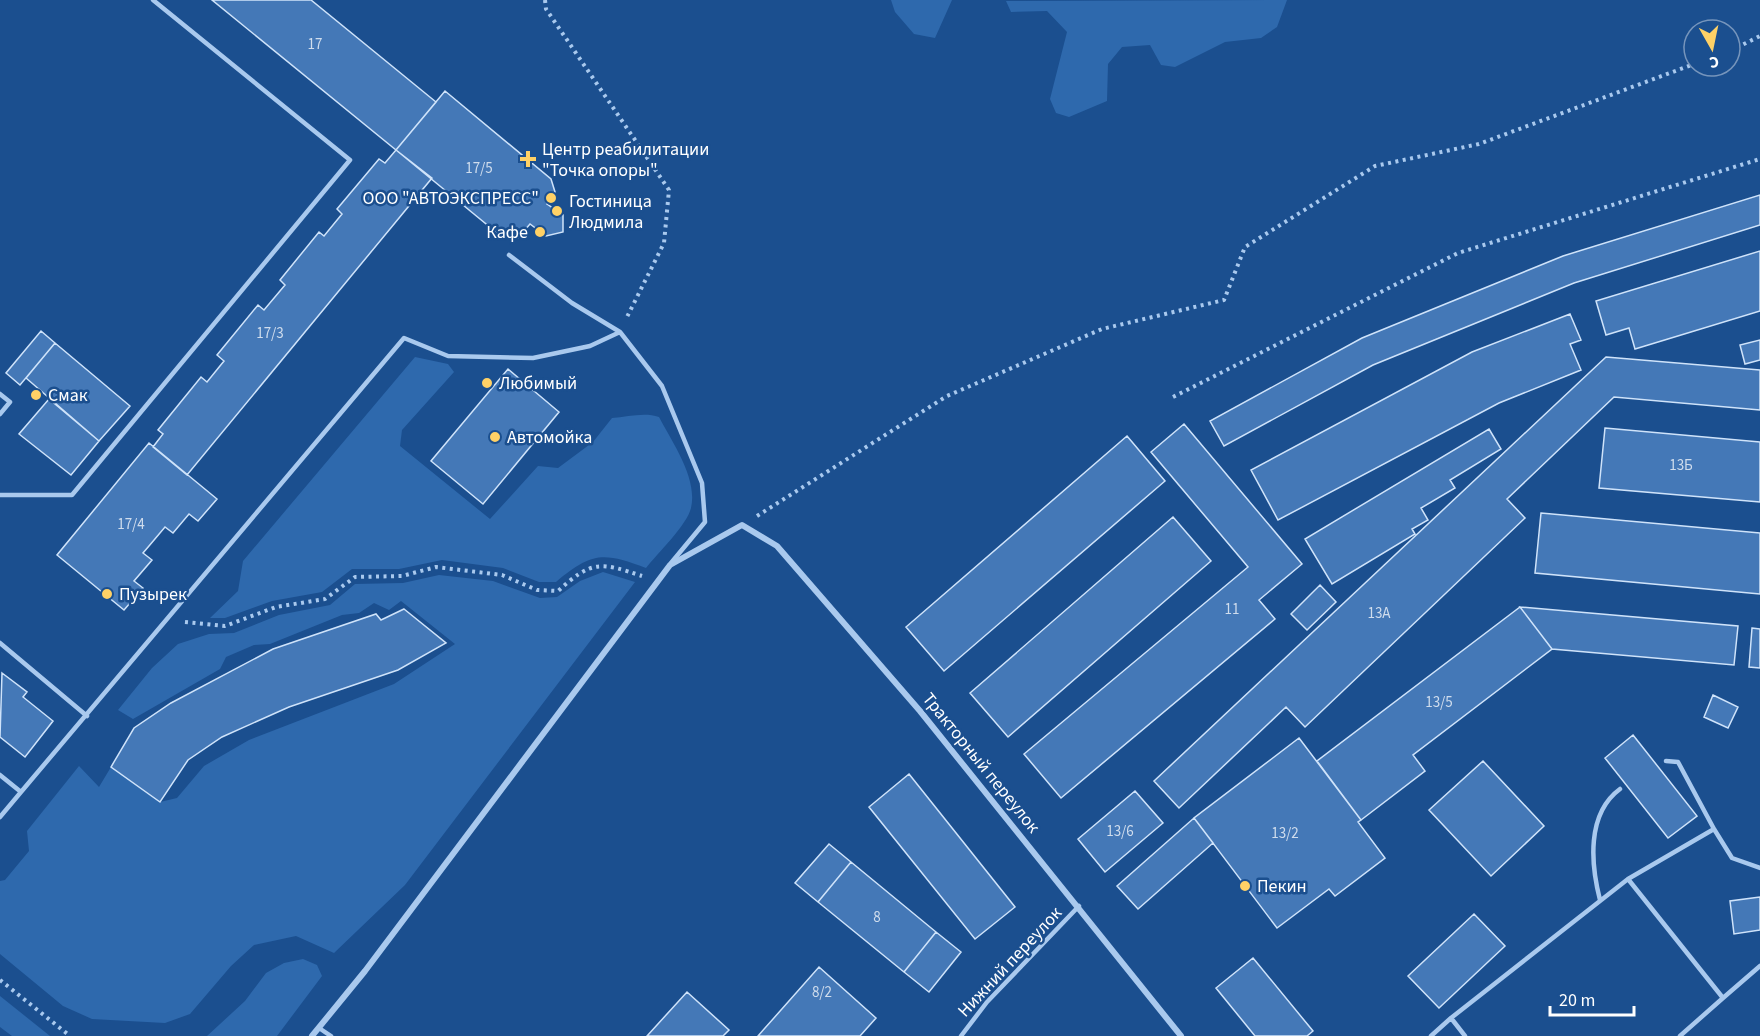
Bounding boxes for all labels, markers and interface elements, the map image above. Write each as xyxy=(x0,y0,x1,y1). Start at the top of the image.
north arrow xyxy=(1682,18,1742,78)
house number: 17 xyxy=(308,34,322,55)
text: С xyxy=(1708,50,1721,73)
place label: Центр реабилитации "Точка опоры" xyxy=(542,137,709,183)
marker: Центр реабилитации "Точка опоры" xyxy=(519,150,537,168)
house number: 17/5 xyxy=(465,158,493,179)
place label: ООО "АВТОЭКСПРЕСС" xyxy=(363,186,539,211)
place label: Гостиница Людмила xyxy=(569,189,652,235)
marker: ООО "АВТОЭКСПРЕСС" xyxy=(544,191,558,205)
marker: Гостиница Людмила xyxy=(550,204,564,218)
place label: Кафе xyxy=(486,220,528,245)
marker: Кафе xyxy=(533,225,547,239)
house number: 17/3 xyxy=(256,323,284,344)
place label: Любимый xyxy=(499,371,577,396)
marker: Любимый xyxy=(480,376,494,390)
place label: Смак xyxy=(48,383,88,408)
marker: Смак xyxy=(29,388,43,402)
place label: Автомойка xyxy=(507,425,592,450)
marker: Автомойка xyxy=(488,430,502,444)
house number: 13Б xyxy=(1669,455,1693,476)
house number: 17/4 xyxy=(117,514,145,535)
place label: Пузырек xyxy=(119,582,187,607)
marker: Пузырек xyxy=(100,587,114,601)
house number: 11 xyxy=(1225,599,1239,620)
house number: 13А xyxy=(1367,603,1391,624)
street label: Тракторный переулок xyxy=(916,687,1046,839)
house number: 13/5 xyxy=(1425,692,1453,713)
house number: 13/6 xyxy=(1106,821,1134,842)
house number: 13/2 xyxy=(1271,823,1299,844)
place label: Пекин xyxy=(1257,874,1307,899)
marker: Пекин xyxy=(1238,879,1252,893)
street label: Нижний переулок xyxy=(952,901,1068,1023)
house number: 8 xyxy=(873,907,881,928)
scale bar xyxy=(1550,979,1634,1017)
house number: 8/2 xyxy=(812,982,832,1003)
text: 20 m xyxy=(1559,988,1595,1013)

